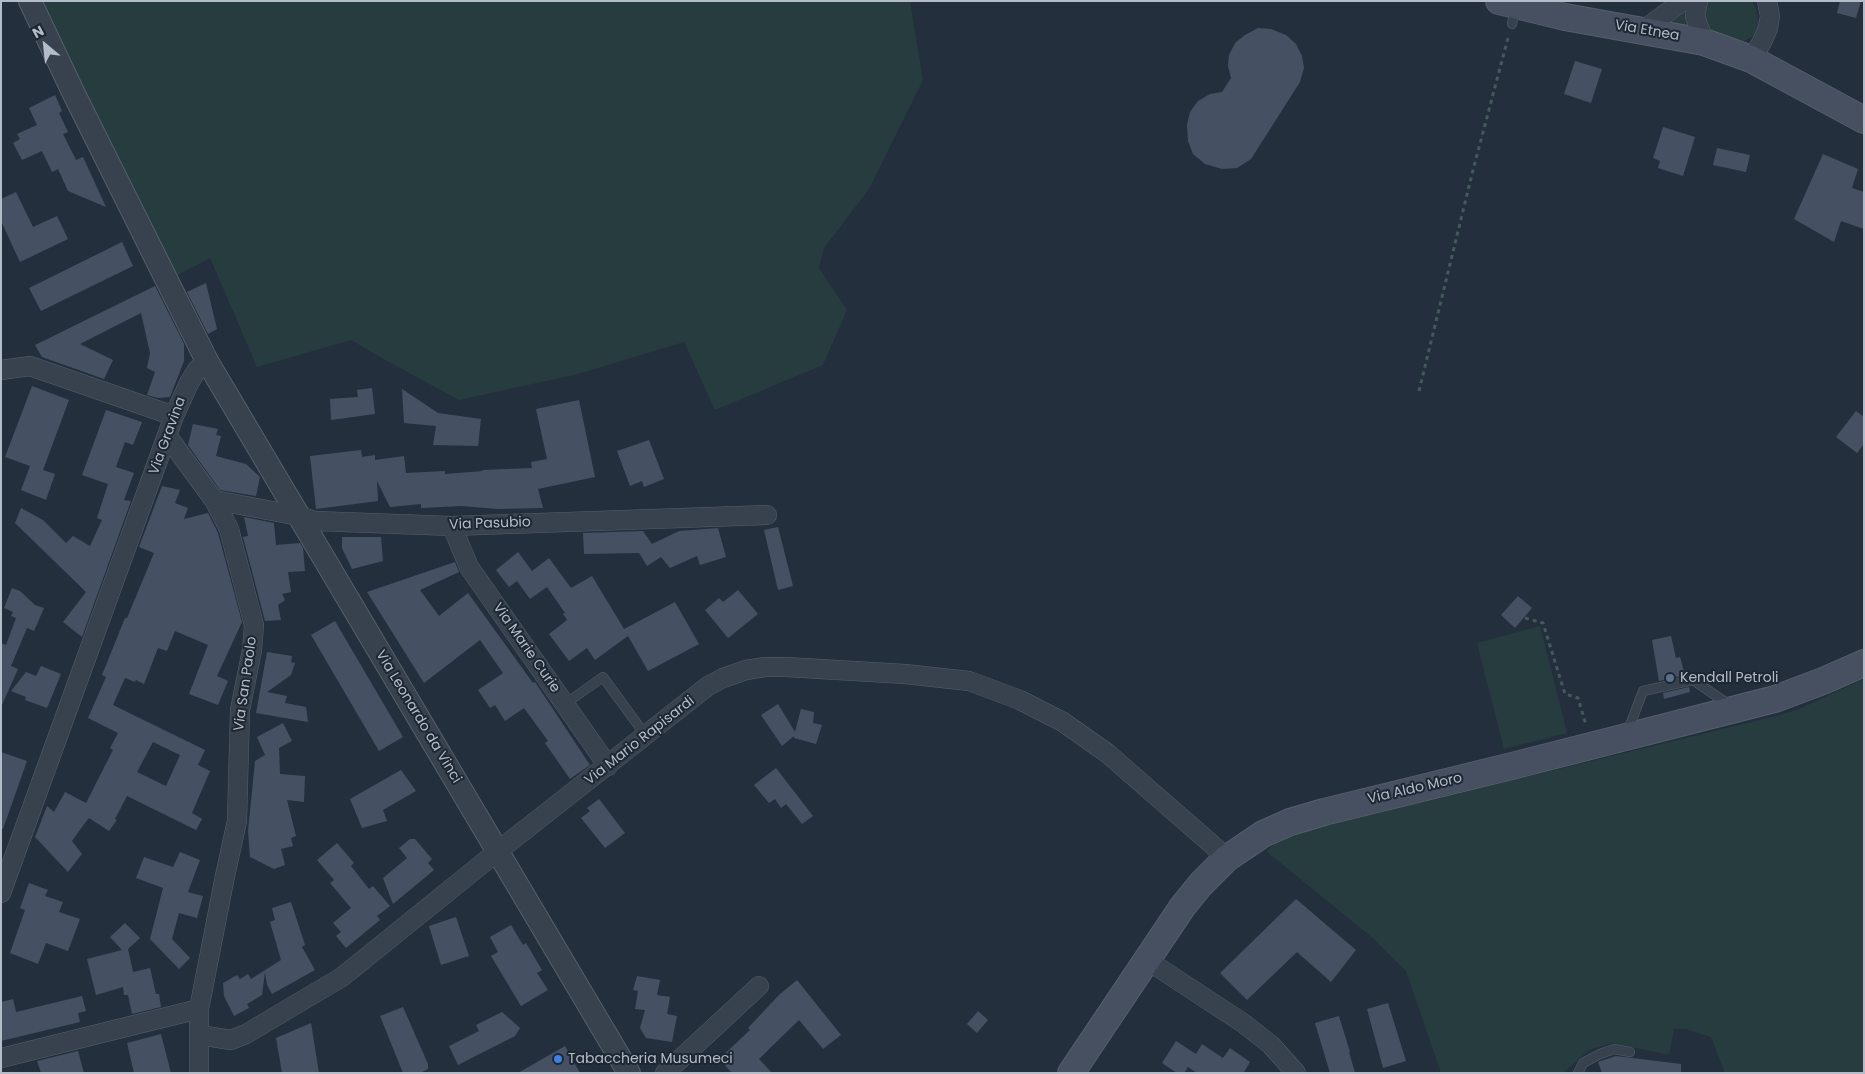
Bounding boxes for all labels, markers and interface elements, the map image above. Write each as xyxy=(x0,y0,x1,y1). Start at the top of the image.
street label: Via Etnea xyxy=(1613,17,1681,45)
north arrow xyxy=(20,20,70,70)
text: N xyxy=(29,20,47,43)
street label: Via Gravina xyxy=(146,395,190,477)
street label: Via Pasubio xyxy=(449,514,531,534)
street label: Via Marie Curie xyxy=(489,600,563,696)
street label: Via San Paolo xyxy=(231,636,261,732)
street label: Via Leonardo da Vinci xyxy=(372,647,464,787)
place label: Kendall Petroli xyxy=(1680,670,1779,686)
marker: Kendall Petroli xyxy=(1664,672,1676,684)
street label: Via Mario Rapisardi xyxy=(582,693,698,789)
street label: Via Aldo Moro xyxy=(1366,770,1464,808)
place label: Tabaccheria Musumeci xyxy=(568,1051,733,1067)
marker: Tabaccheria Musumeci xyxy=(552,1053,564,1065)

